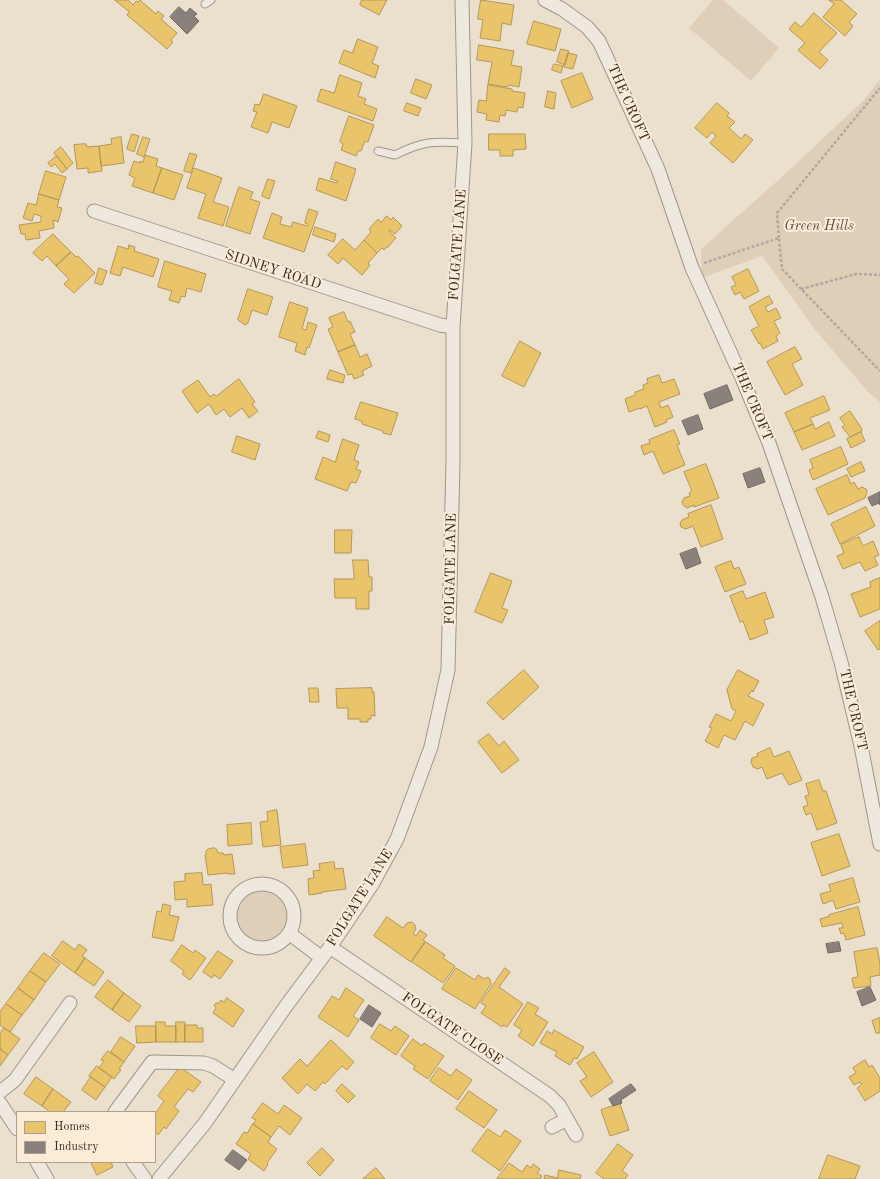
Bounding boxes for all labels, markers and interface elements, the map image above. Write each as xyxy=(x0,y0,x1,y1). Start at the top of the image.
street label: THE CROFT xyxy=(603,62,653,144)
street label: FOLGATE LANE xyxy=(446,189,470,301)
park label: Green Hills xyxy=(784,218,854,234)
street label: SIDNEY ROAD xyxy=(223,247,323,293)
street label: THE CROFT xyxy=(728,360,776,444)
street label: FOLGATE LANE xyxy=(442,513,460,625)
street label: THE CROFT xyxy=(835,668,871,752)
street label: FOLGATE LANE xyxy=(323,846,397,950)
street label: FOLGATE CLOSE xyxy=(398,989,506,1069)
legend xyxy=(16,1111,156,1163)
text: Homes xyxy=(54,1121,90,1133)
text: Industry xyxy=(54,1141,99,1153)

